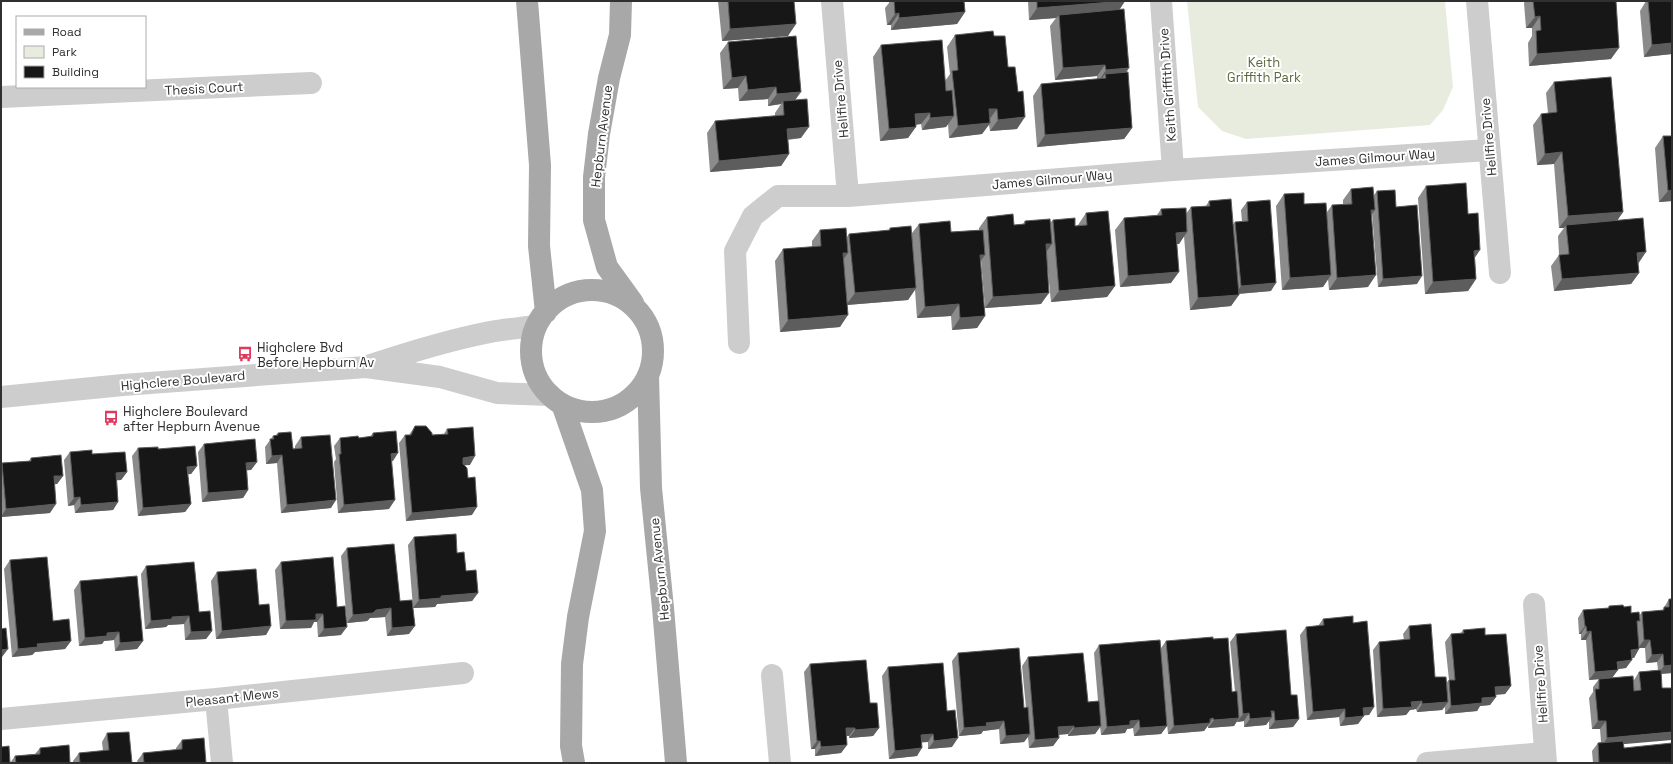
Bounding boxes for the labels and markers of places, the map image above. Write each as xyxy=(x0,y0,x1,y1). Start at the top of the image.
place label: Highclere Bvd Before Hepburn Av xyxy=(257,339,374,371)
bus stop icon: Highclere Bvd Before Hepburn Av xyxy=(236,345,254,363)
place label: Highclere Boulevard after Hepburn Avenue xyxy=(123,403,260,435)
bus stop icon: Highclere Boulevard after Hepburn Avenue xyxy=(102,409,120,427)

